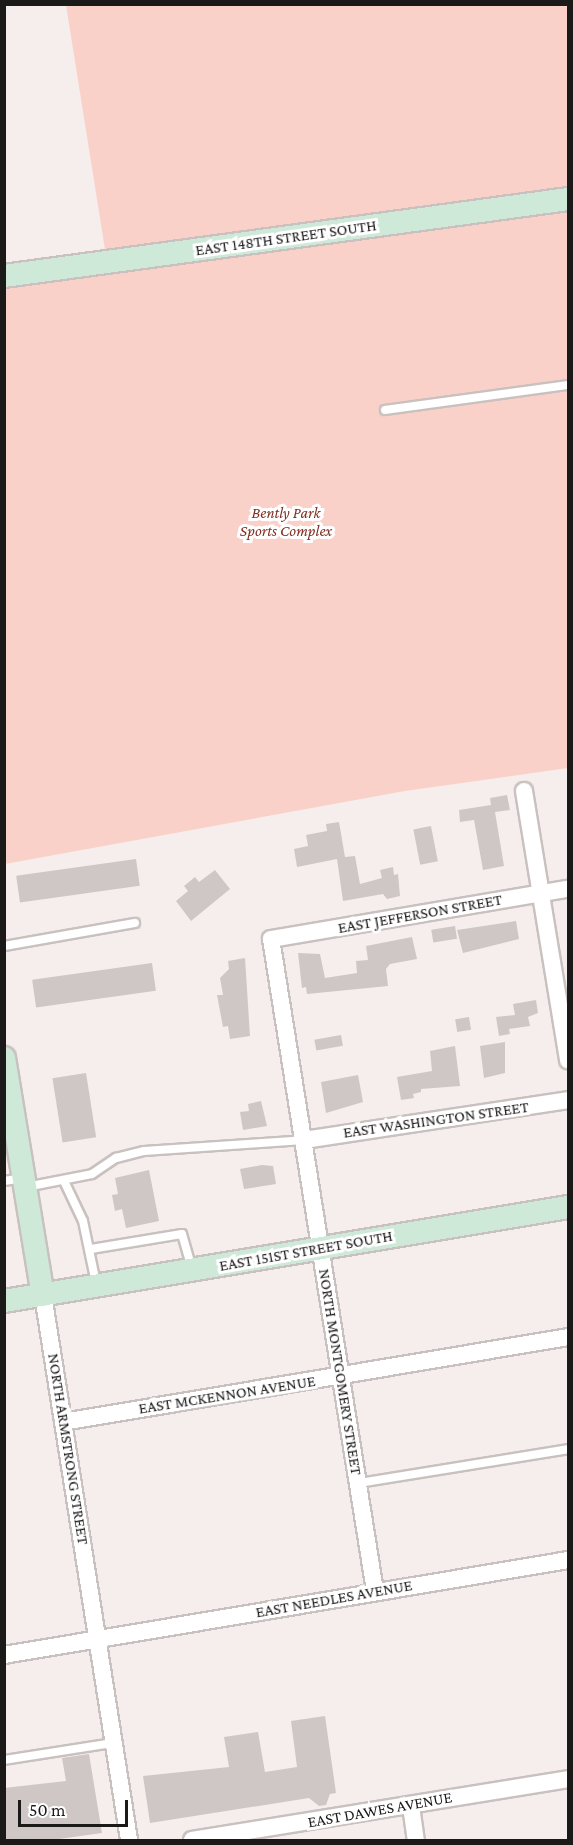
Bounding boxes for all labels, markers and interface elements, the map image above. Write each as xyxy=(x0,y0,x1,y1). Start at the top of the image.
street label: EAST 148TH STREET SOUTH xyxy=(194,216,378,260)
park label: Bently Park Sports Complex xyxy=(240,503,332,541)
street label: EAST JEFFERSON STREET xyxy=(336,890,504,938)
street label: EAST WASHINGTON STREET xyxy=(342,1097,530,1143)
street label: EAST 151ST STREET SOUTH xyxy=(218,1226,394,1276)
street label: NORTH MONTGOMERY STREET xyxy=(314,1267,366,1477)
street label: NORTH ARMSTRONG STREET xyxy=(43,1352,93,1546)
street label: EAST MCKENNON AVENUE xyxy=(137,1372,317,1418)
street label: EAST NEEDLES AVENUE xyxy=(254,1576,414,1622)
scale bar xyxy=(21,1788,130,1826)
street label: EAST DAWES AVENUE xyxy=(306,1788,454,1832)
text: 50 m xyxy=(29,1800,66,1820)

